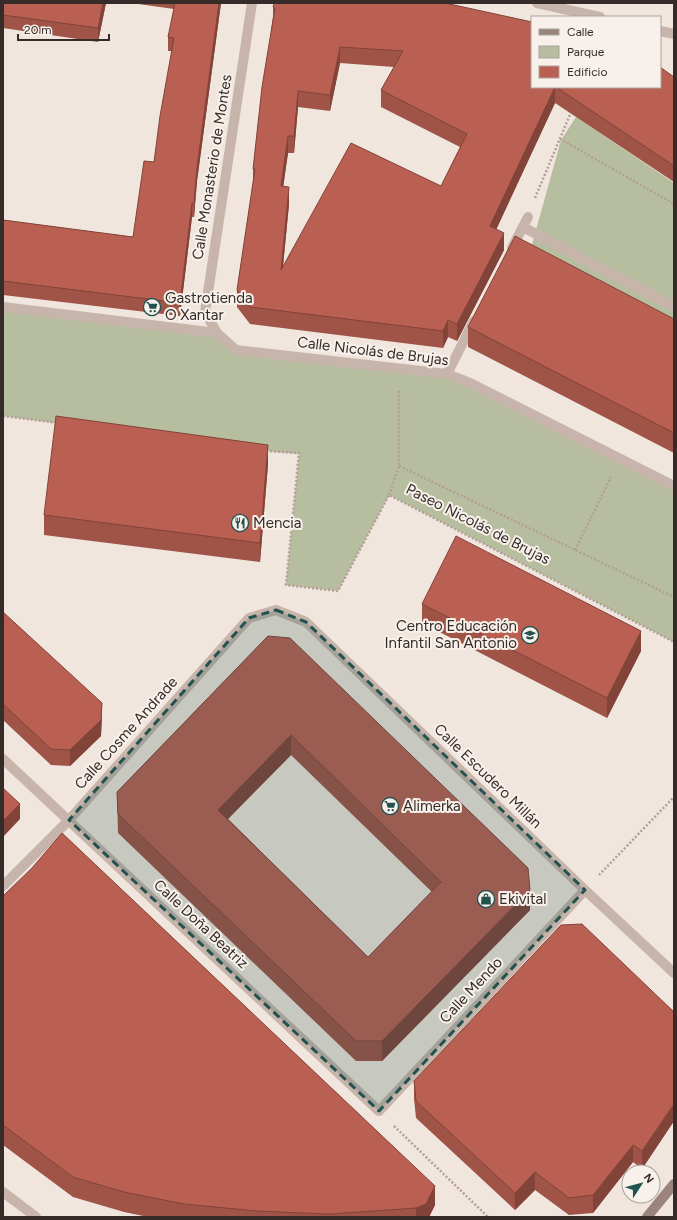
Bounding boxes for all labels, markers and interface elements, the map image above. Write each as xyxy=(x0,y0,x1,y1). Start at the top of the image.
scale bar xyxy=(18,16,109,42)
legend xyxy=(531,16,661,88)
text: 20 m xyxy=(24,23,52,37)
text: Calle xyxy=(567,25,594,39)
text: Parque xyxy=(567,45,605,59)
text: Edificio xyxy=(567,65,607,79)
street label: Calle Monasterio de Montes xyxy=(188,73,236,261)
place label: Gastrotienda O Xantar xyxy=(165,289,253,324)
supermarket icon: Gastrotienda O Xantar xyxy=(142,297,162,317)
street label: Calle Nicolás de Brujas xyxy=(296,333,450,369)
street label: Paseo Nicolás de Brujas xyxy=(403,480,553,568)
restaurant icon: Mencia xyxy=(230,513,250,533)
place label: Mencia xyxy=(253,514,302,532)
place label: Centro Educación Infantil San Antonio xyxy=(385,617,517,652)
school or university icon: Centro Educación Infantil San Antonio xyxy=(520,625,540,645)
street label: Calle Cosme Andrade xyxy=(71,673,181,793)
street label: Calle Escudero Millán xyxy=(430,720,546,832)
supermarket icon: Alimerka xyxy=(380,796,400,816)
place label: Alimerka xyxy=(403,797,461,815)
street label: Calle Doña Beatriz xyxy=(150,876,252,972)
shop icon: Ekivital xyxy=(476,889,496,909)
place label: Ekivital xyxy=(499,890,547,908)
street label: Calle Mendo xyxy=(436,953,506,1027)
north arrow xyxy=(621,1164,661,1204)
text: N xyxy=(641,1171,656,1186)

